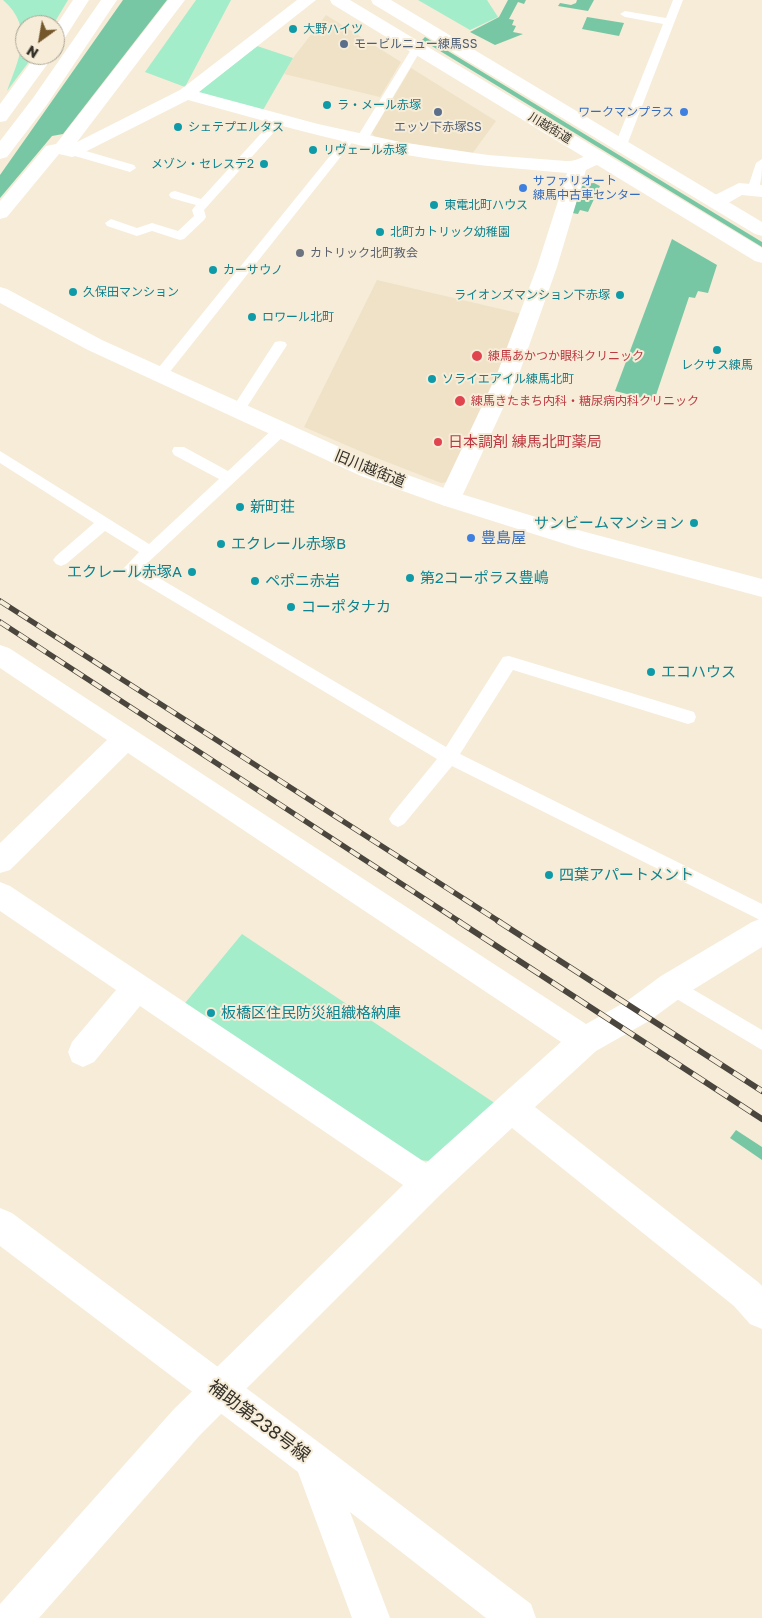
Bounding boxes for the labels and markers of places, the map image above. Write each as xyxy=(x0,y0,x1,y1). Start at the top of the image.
place label: 大野ハイツ xyxy=(303,22,363,36)
marker: 大野ハイツ xyxy=(287,23,299,35)
place label: モービルニュー練馬SS xyxy=(354,37,477,51)
marker: モービルニュー練馬SS xyxy=(338,38,350,50)
place label: ラ・メール赤塚 xyxy=(337,98,421,112)
marker: ラ・メール赤塚 xyxy=(321,99,333,111)
place label: ワークマンプラス xyxy=(578,105,674,119)
marker: エッソ下赤塚SS xyxy=(432,106,444,118)
marker: ワークマンプラス xyxy=(678,106,690,118)
place label: シェテプエルタス xyxy=(188,120,284,134)
place label: エッソ下赤塚SS xyxy=(394,120,482,134)
marker: シェテプエルタス xyxy=(172,121,184,133)
place label: リヴェール赤塚 xyxy=(323,143,407,157)
marker: リヴェール赤塚 xyxy=(307,144,319,156)
place label: メゾン・セレステ2 xyxy=(151,157,254,171)
marker: メゾン・セレステ2 xyxy=(258,158,270,170)
place label: サファリオート 練馬中古車センター xyxy=(533,174,641,202)
marker: サファリオート 練馬中古車センター xyxy=(517,182,529,194)
place label: 東電北町ハウス xyxy=(444,198,528,212)
marker: 東電北町ハウス xyxy=(428,199,440,211)
place label: 北町カトリック幼稚園 xyxy=(390,225,510,239)
marker: 北町カトリック幼稚園 xyxy=(374,226,386,238)
place label: カトリック北町教会 xyxy=(310,246,418,260)
marker: カトリック北町教会 xyxy=(294,247,306,259)
place label: カーサウノ xyxy=(223,263,283,277)
marker: カーサウノ xyxy=(207,264,219,276)
place label: 久保田マンション xyxy=(83,285,179,299)
marker: 久保田マンション xyxy=(67,286,79,298)
place label: ライオンズマンション下赤塚 xyxy=(454,288,610,302)
marker: ライオンズマンション下赤塚 xyxy=(614,289,626,301)
place label: ロワール北町 xyxy=(262,310,334,324)
marker: ロワール北町 xyxy=(246,311,258,323)
marker: レクサス練馬 xyxy=(711,344,723,356)
marker: 練馬あかつか眼科クリニック xyxy=(470,349,484,363)
place label: 練馬あかつか眼科クリニック xyxy=(488,349,644,363)
place label: レクサス練馬 xyxy=(681,358,753,372)
place label: ソライエアイル練馬北町 xyxy=(442,372,574,386)
marker: ソライエアイル練馬北町 xyxy=(426,373,438,385)
marker: 練馬きたまち内科・糖尿病内科クリニック xyxy=(453,394,467,408)
place label: 練馬きたまち内科・糖尿病内科クリニック xyxy=(471,394,699,408)
place label: 日本調剤 練馬北町薬局 xyxy=(448,433,602,451)
marker: 日本調剤 練馬北町薬局 xyxy=(432,436,444,448)
place label: 新町荘 xyxy=(250,498,295,516)
marker: 新町荘 xyxy=(234,501,246,513)
place label: サンビームマンション xyxy=(534,514,684,532)
marker: サンビームマンション xyxy=(688,517,700,529)
place label: 豊島屋 xyxy=(481,529,526,547)
marker: 豊島屋 xyxy=(465,532,477,544)
place label: エクレール赤塚B xyxy=(231,535,346,553)
marker: エクレール赤塚B xyxy=(215,538,227,550)
place label: エクレール赤塚A xyxy=(67,563,182,581)
marker: エクレール赤塚A xyxy=(186,566,198,578)
place label: 第2コーポラス豊嶋 xyxy=(420,569,549,587)
place label: ペポニ赤岩 xyxy=(265,572,340,590)
marker: 第2コーポラス豊嶋 xyxy=(404,572,416,584)
marker: ペポニ赤岩 xyxy=(249,575,261,587)
place label: コーポタナカ xyxy=(301,598,391,616)
marker: コーポタナカ xyxy=(285,601,297,613)
place label: エコハウス xyxy=(661,663,736,681)
marker: エコハウス xyxy=(645,666,657,678)
place label: 四葉アパートメント xyxy=(559,866,694,884)
marker: 四葉アパートメント xyxy=(543,869,555,881)
place label: 板橋区住民防災組織格納庫 xyxy=(221,1004,401,1022)
marker: 板橋区住民防災組織格納庫 xyxy=(205,1007,217,1019)

